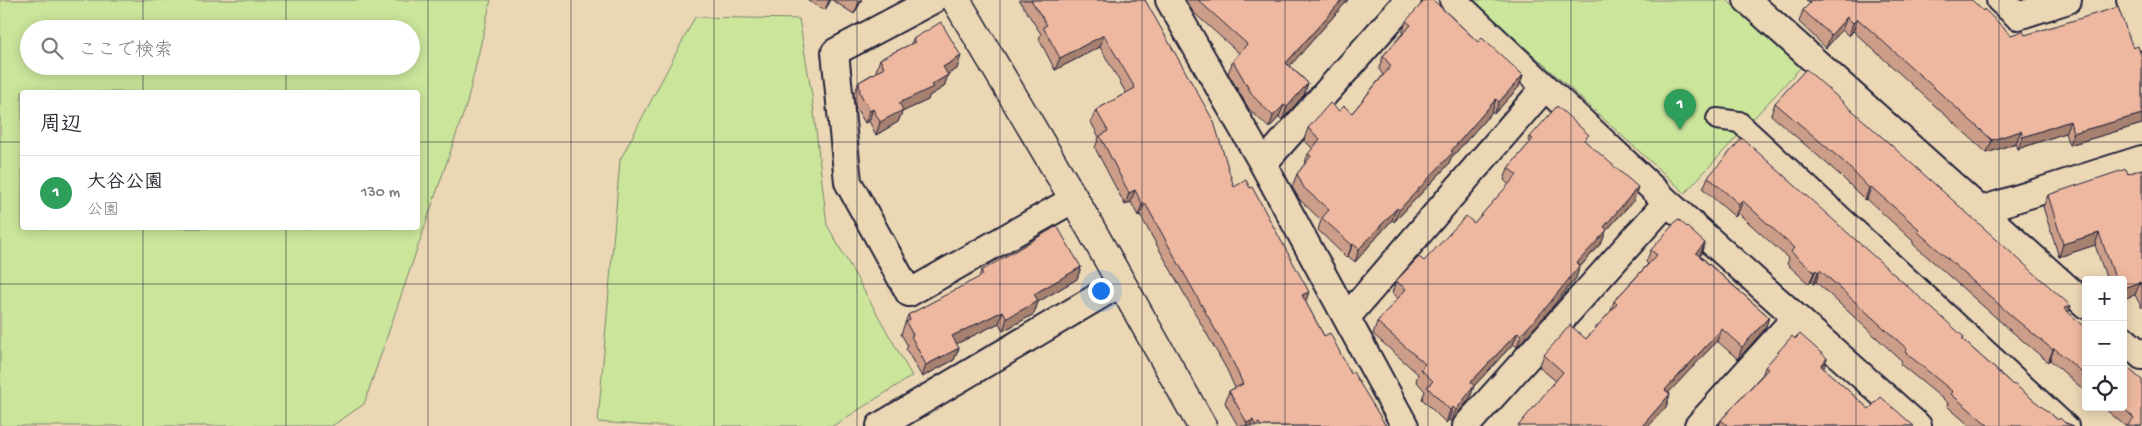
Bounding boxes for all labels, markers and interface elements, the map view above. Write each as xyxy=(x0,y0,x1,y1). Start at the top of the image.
search box xyxy=(20,20,420,75)
icon: search xyxy=(38,34,66,62)
text: ここで検索 xyxy=(78,40,173,63)
pin: 1 xyxy=(1664,89,1696,130)
text: 周辺 xyxy=(40,114,82,139)
text: 大谷公園 xyxy=(87,172,163,195)
text: 1 xyxy=(53,184,59,203)
text: 130 m xyxy=(361,184,400,203)
text: 公園 xyxy=(87,202,119,221)
map controls xyxy=(2082,276,2127,411)
button: + xyxy=(2082,276,2127,321)
your location xyxy=(1088,278,1114,304)
button: − xyxy=(2082,321,2127,366)
button: locate xyxy=(2082,366,2127,411)

